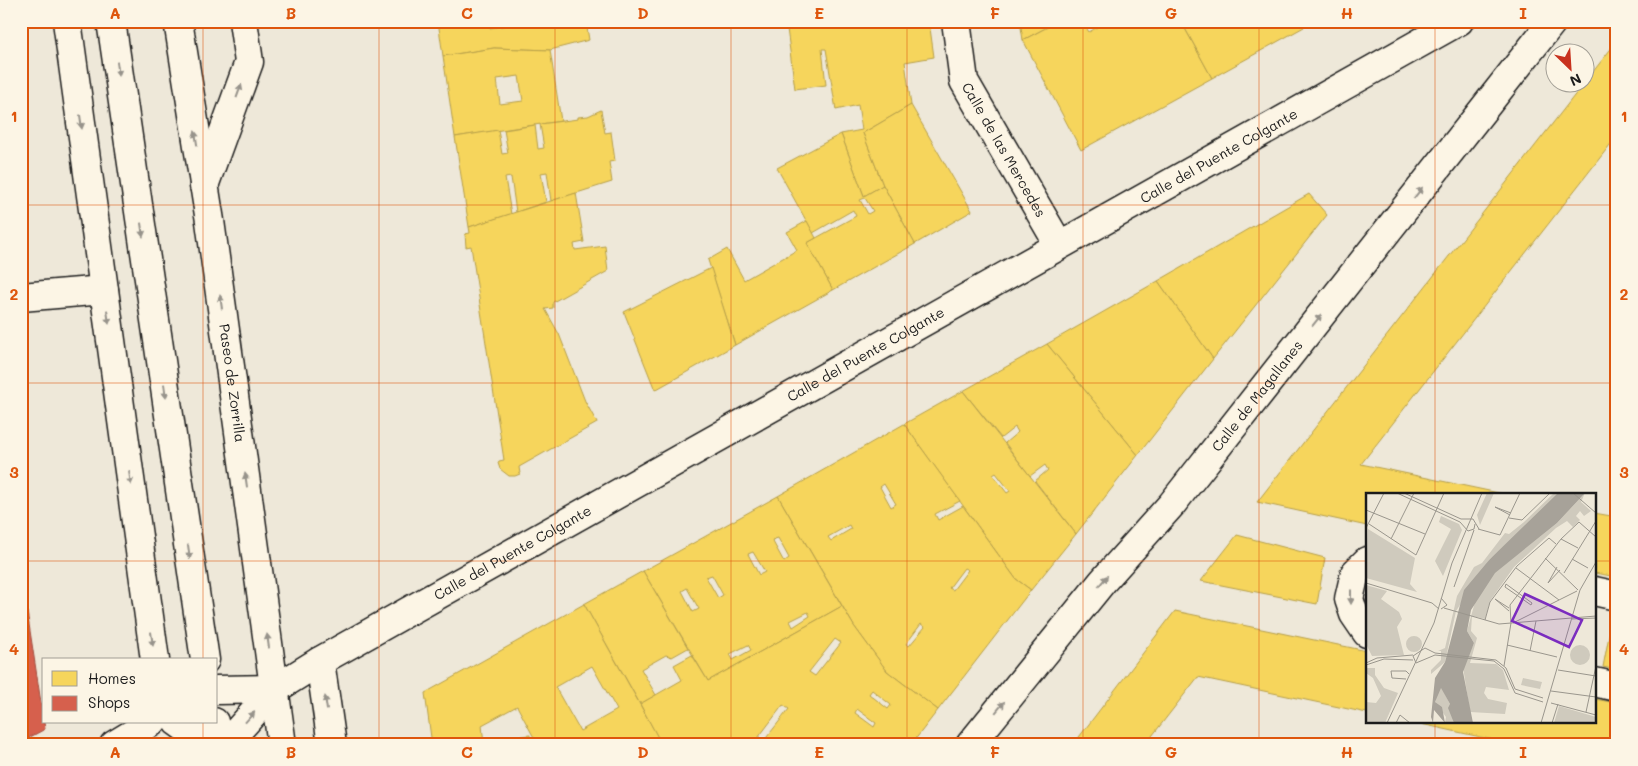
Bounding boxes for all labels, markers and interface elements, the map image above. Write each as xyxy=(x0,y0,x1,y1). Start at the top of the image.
text: A xyxy=(109,2,121,23)
text: B xyxy=(286,2,296,23)
text: C xyxy=(461,2,473,23)
text: D xyxy=(637,2,649,23)
text: E xyxy=(814,2,824,23)
text: F xyxy=(990,2,1000,23)
text: G xyxy=(1165,2,1177,23)
text: H xyxy=(1341,2,1353,23)
text: I xyxy=(1519,2,1527,23)
north arrow xyxy=(1546,42,1596,92)
one-way arrow xyxy=(114,62,122,78)
text: N xyxy=(1567,69,1585,91)
street label: Calle de las Mercedes xyxy=(958,79,1051,220)
one-way arrow xyxy=(236,83,243,98)
street label: Calle del Puente Colgante xyxy=(1136,104,1301,207)
text: 1 xyxy=(10,105,18,126)
text: 1 xyxy=(1620,105,1628,126)
one-way arrow xyxy=(78,114,86,130)
one-way arrow xyxy=(192,129,200,145)
one-way arrow xyxy=(1412,187,1423,200)
one-way arrow xyxy=(138,223,146,239)
text: 2 xyxy=(10,283,19,304)
text: 2 xyxy=(1620,283,1629,304)
one-way arrow xyxy=(217,293,225,309)
street label: Calle del Puente Colgante xyxy=(783,302,948,406)
one-way arrow xyxy=(104,310,112,326)
one-way arrow xyxy=(1311,314,1322,327)
street label: Paseo de Zorrilla xyxy=(215,322,250,443)
street label: Calle de Magallanes xyxy=(1207,336,1307,455)
one-way arrow xyxy=(161,383,169,399)
text: 3 xyxy=(9,461,19,482)
text: 3 xyxy=(1619,461,1629,482)
one-way arrow xyxy=(126,471,134,487)
one-way arrow xyxy=(242,472,250,488)
inset map xyxy=(1366,493,1596,724)
street label: Calle del Puente Colgante xyxy=(430,501,595,604)
one-way arrow xyxy=(185,544,193,560)
one-way arrow xyxy=(1097,575,1108,587)
one-way arrow xyxy=(1347,589,1355,605)
one-way arrow xyxy=(148,632,156,648)
one-way arrow xyxy=(264,633,272,649)
text: 4 xyxy=(9,638,19,659)
text: 4 xyxy=(1619,638,1629,659)
legend xyxy=(42,658,218,724)
text: Homes xyxy=(88,668,136,688)
text: Shops xyxy=(88,692,130,712)
one-way arrow xyxy=(322,695,330,711)
one-way arrow xyxy=(995,701,1006,714)
one-way arrow xyxy=(244,711,256,723)
text: A xyxy=(109,741,121,762)
text: B xyxy=(286,741,296,762)
text: C xyxy=(461,741,473,762)
text: D xyxy=(637,741,649,762)
text: E xyxy=(814,741,824,762)
text: F xyxy=(990,741,1000,762)
text: G xyxy=(1165,741,1177,762)
text: H xyxy=(1341,741,1353,762)
text: I xyxy=(1519,741,1527,762)

